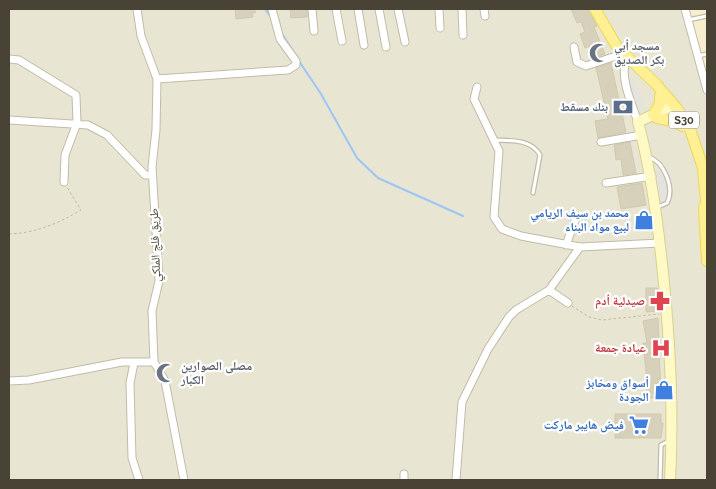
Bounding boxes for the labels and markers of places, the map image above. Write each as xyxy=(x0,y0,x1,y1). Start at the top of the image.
place label: مسجد أبي بكر الصديق xyxy=(614,39,664,68)
mosque icon: مسجد أبي بكر الصديق xyxy=(588,42,610,64)
bank icon: بنك مسقط xyxy=(612,96,634,118)
place label: بنك مسقط xyxy=(560,100,608,114)
place label: محمد بن سيف الريامي لبيع مواد البناء xyxy=(531,206,629,235)
shop icon: محمد بن سيف الريامي لبيع مواد البناء xyxy=(633,209,655,231)
pharmacy icon: صيدلية أدم xyxy=(649,290,671,312)
place label: صيدلية أدم xyxy=(595,294,645,309)
hospital icon: عيادة جمعة xyxy=(650,337,672,359)
place label: عيادة جمعة xyxy=(595,341,646,355)
place label: مصلى الصوارين الكبار xyxy=(180,359,253,387)
mosque icon: مصلى الصوارين الكبار xyxy=(155,362,177,384)
place label: أسواق ومخابز الجودة xyxy=(585,376,649,404)
shop icon: أسواق ومخابز الجودة xyxy=(653,379,675,401)
supermarket icon: فيض هايبر ماركت xyxy=(628,414,650,436)
place label: فيض هايبر ماركت xyxy=(544,418,624,433)

